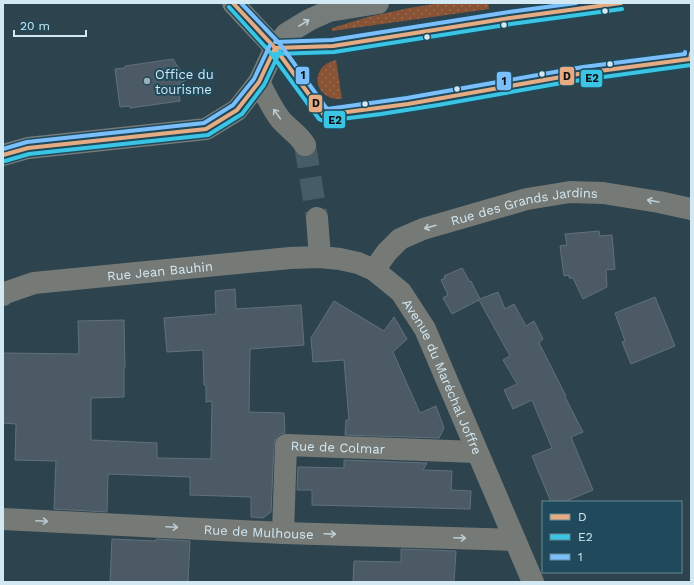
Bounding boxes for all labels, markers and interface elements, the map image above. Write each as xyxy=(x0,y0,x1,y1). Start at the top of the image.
unlabelled marker xyxy=(600,6,610,16)
scale bar xyxy=(14,12,86,38)
text: 20 m xyxy=(20,19,50,33)
one-way arrow xyxy=(298,19,310,27)
unlabelled marker xyxy=(499,20,509,30)
unlabelled marker xyxy=(422,32,432,42)
unlabelled marker xyxy=(605,59,615,69)
line badge: 1 xyxy=(295,66,310,85)
line badge: D xyxy=(559,66,575,86)
place label: Office du tourisme xyxy=(155,67,214,97)
text: 1 xyxy=(301,69,305,82)
unlabelled marker xyxy=(537,69,547,79)
line badge: E2 xyxy=(580,69,603,88)
text: D xyxy=(563,70,571,83)
line badge: 1 xyxy=(496,71,512,91)
text: E2 xyxy=(585,72,599,85)
text: 1 xyxy=(502,75,506,88)
marker: Office du tourisme xyxy=(142,76,152,86)
unlabelled marker xyxy=(452,84,462,94)
line badge: D xyxy=(308,94,323,113)
text: D xyxy=(312,97,320,110)
unlabelled marker xyxy=(360,99,370,109)
one-way arrow xyxy=(273,108,281,119)
line badge: E2 xyxy=(323,110,346,129)
text: E2 xyxy=(328,114,342,127)
street label: Rue des Grands Jardins xyxy=(449,185,598,229)
one-way arrow xyxy=(647,197,660,205)
one-way arrow xyxy=(424,224,437,231)
street label: Rue Jean Bauhin xyxy=(106,259,214,284)
street label: Avenue du Maréchal Joffre xyxy=(399,296,485,457)
street label: Rue de Colmar xyxy=(290,438,385,457)
legend xyxy=(542,501,682,573)
text: D xyxy=(578,510,587,524)
one-way arrow xyxy=(35,518,48,525)
street label: Rue de Mulhouse xyxy=(203,522,314,542)
one-way arrow xyxy=(165,524,178,531)
one-way arrow xyxy=(323,530,336,538)
text: E2 xyxy=(578,530,593,544)
one-way arrow xyxy=(453,534,466,542)
text: 1 xyxy=(578,550,583,564)

